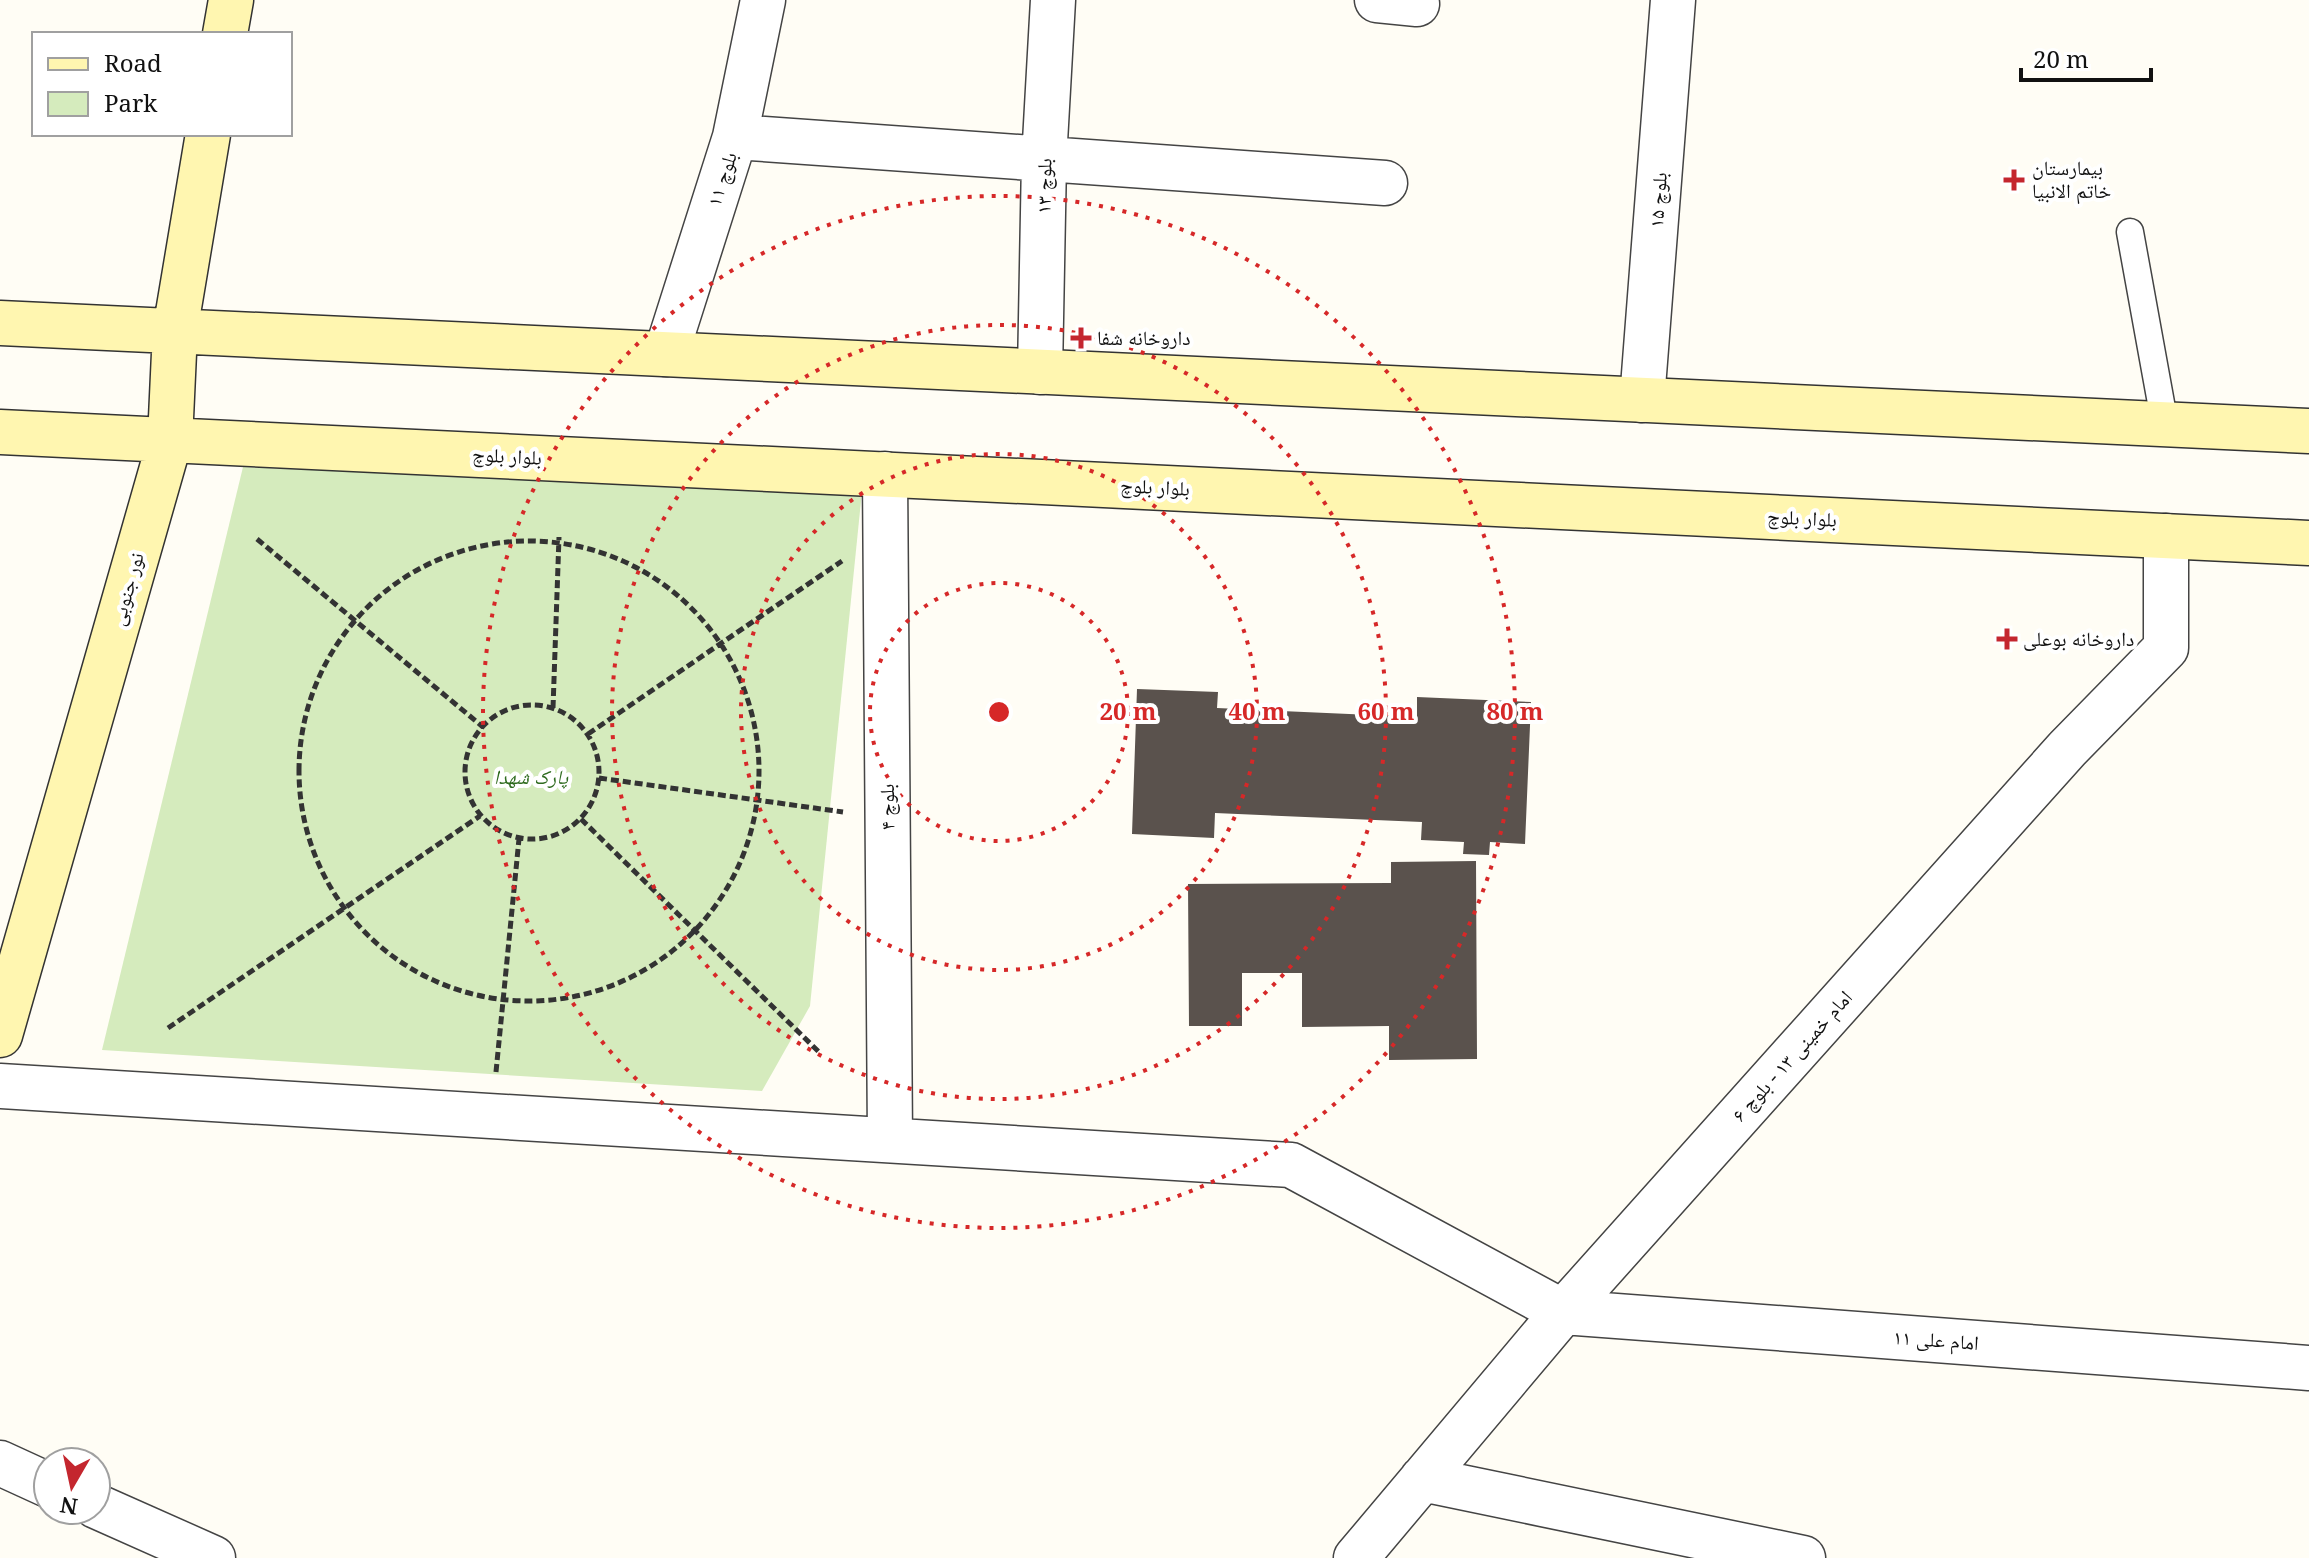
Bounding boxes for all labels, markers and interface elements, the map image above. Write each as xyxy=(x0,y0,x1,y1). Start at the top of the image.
legend xyxy=(32,32,292,136)
scale bar xyxy=(2021,32,2151,82)
text: 20 m xyxy=(2033,42,2089,75)
text: Road xyxy=(104,46,162,79)
text: Park xyxy=(104,86,158,119)
street label: بلوچ ۱۱ xyxy=(700,148,743,209)
place label: بیمارستان خاتم الانبیا xyxy=(2032,154,2111,205)
street label: بلوچ ۱۳ xyxy=(1030,158,1057,214)
marker: بیمارستان خاتم الانبیا xyxy=(2003,169,2025,191)
street label: بلوچ ۱۵ xyxy=(1642,171,1673,229)
place label: داروخانه شفا xyxy=(1097,324,1191,351)
marker: داروخانه شفا xyxy=(1072,329,1090,347)
street label: بلوار بلوچ xyxy=(471,440,543,471)
street label: بلوار بلوچ xyxy=(1119,471,1191,502)
street label: بلوار بلوچ xyxy=(1766,502,1838,533)
street label: نور جنوبی xyxy=(103,549,150,629)
place label: داروخانه بوعلی xyxy=(2023,625,2134,652)
marker: داروخانه بوعلی xyxy=(1998,630,2016,648)
text: 20 m xyxy=(1099,694,1157,727)
text: 40 m xyxy=(1228,694,1286,727)
text: 60 m xyxy=(1357,694,1415,727)
text: 80 m xyxy=(1486,694,1544,727)
centre of rings xyxy=(985,698,1013,726)
park label: پارک شهدا xyxy=(494,763,568,790)
street label: بلوچ ۴ xyxy=(873,784,900,830)
street label: امام خمینی ۱۳ - بلوچ ۶ xyxy=(1725,984,1859,1128)
street label: امام علی ۱۱ xyxy=(1892,1323,1980,1357)
north arrow xyxy=(32,1446,112,1526)
text: N xyxy=(58,1491,80,1523)

